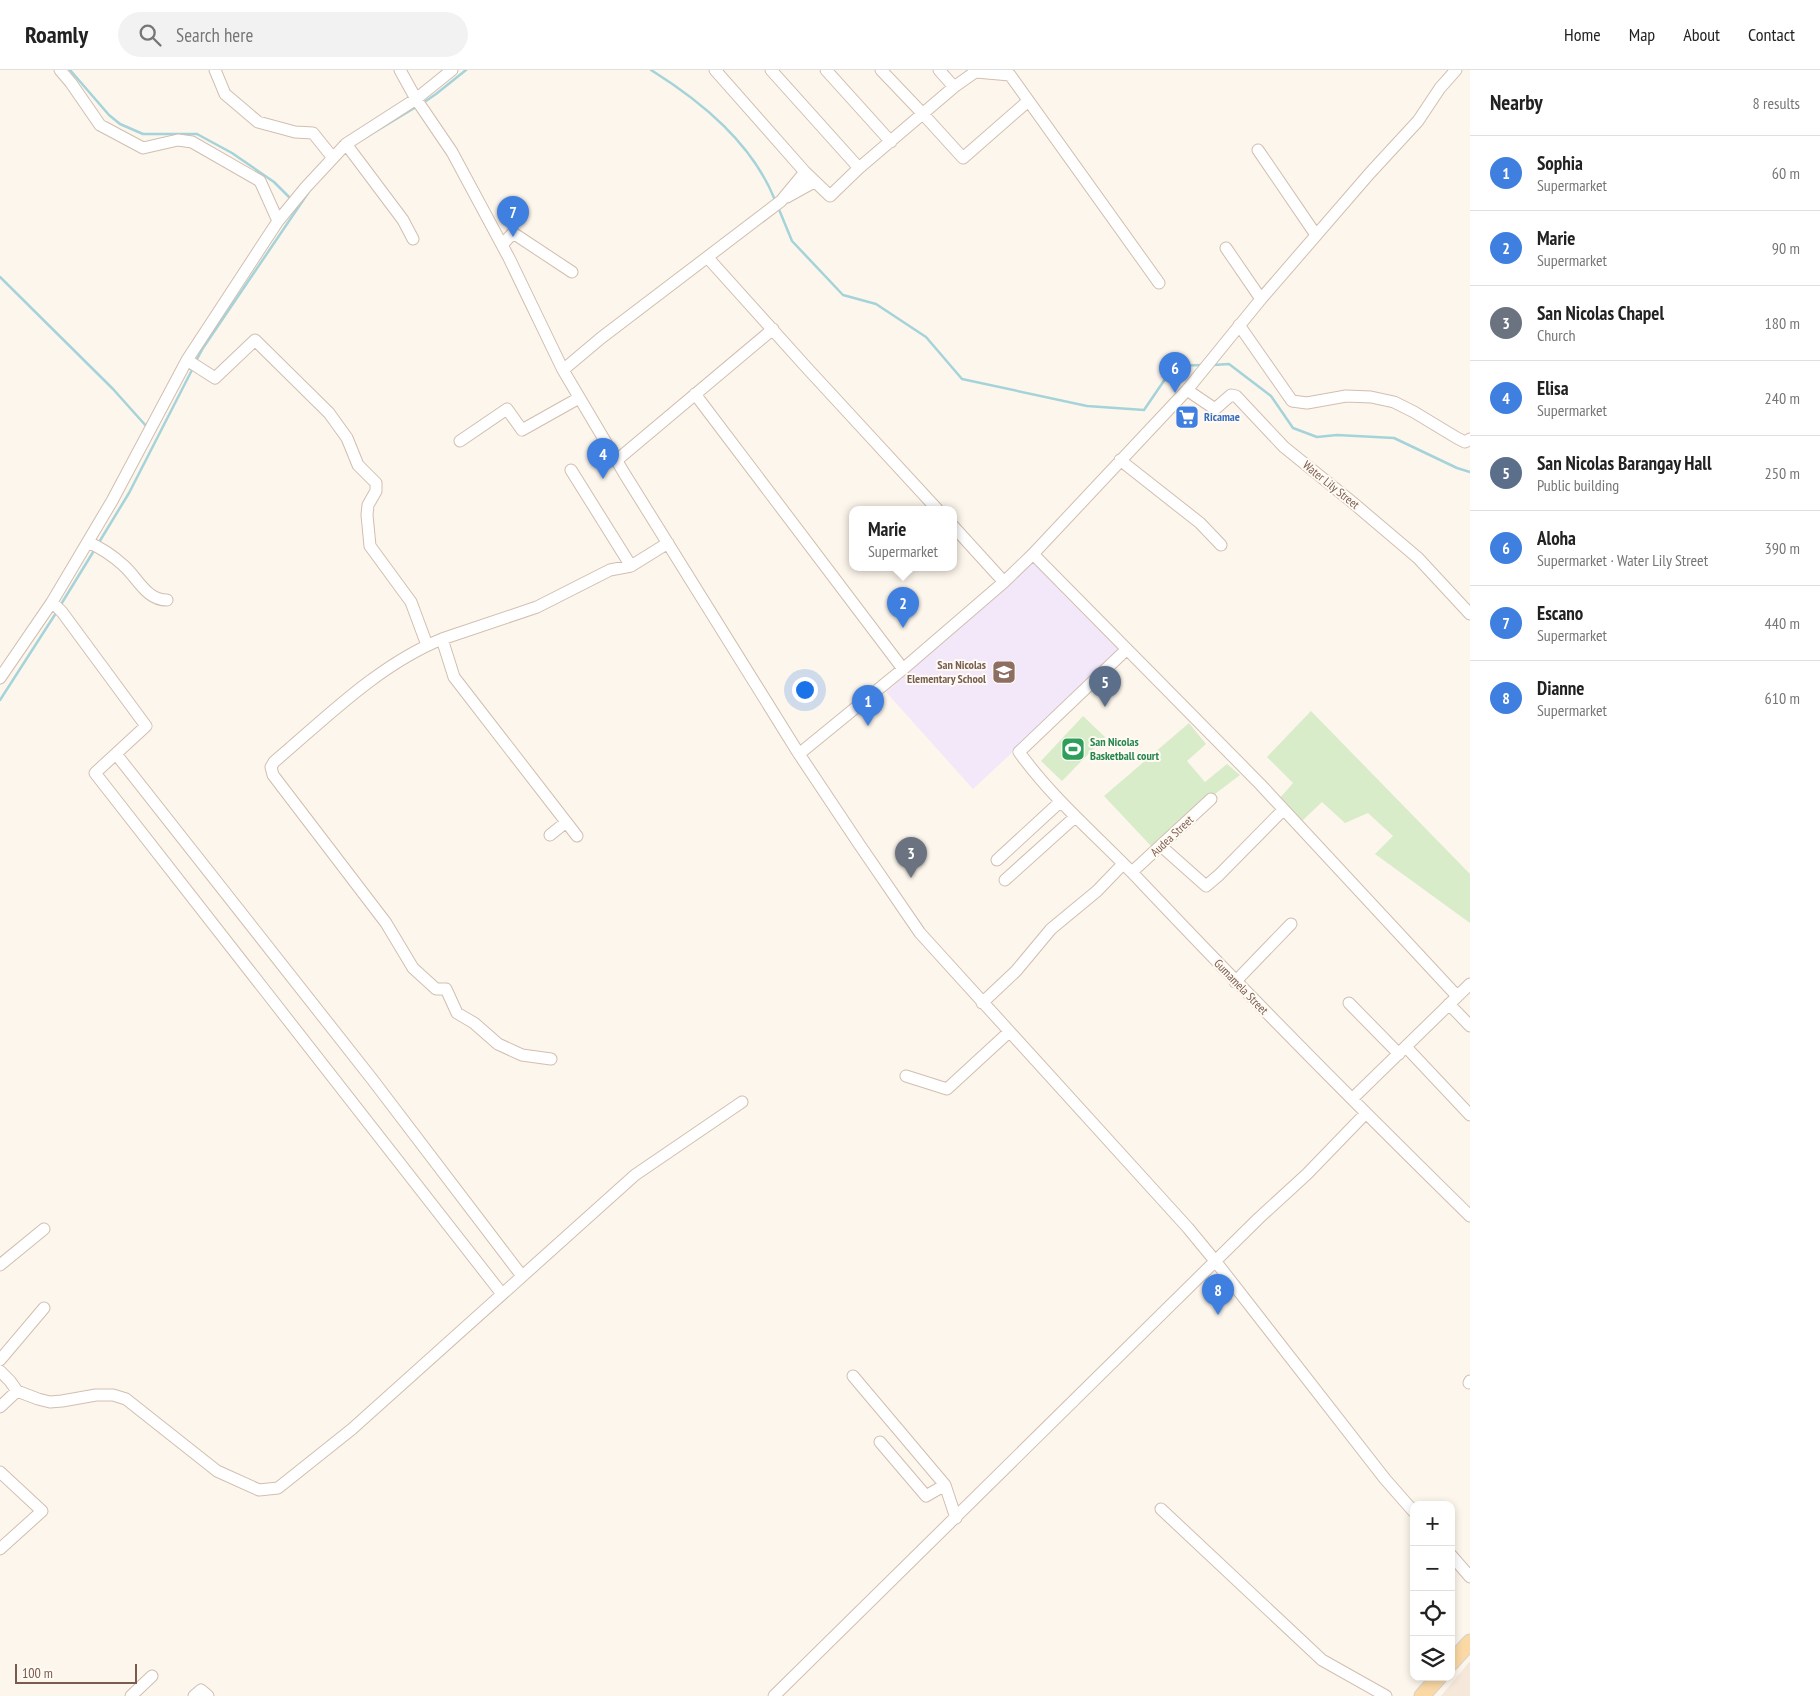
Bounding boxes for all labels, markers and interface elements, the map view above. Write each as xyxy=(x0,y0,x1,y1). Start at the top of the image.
search box xyxy=(118,12,468,57)
text: Roamly xyxy=(25,19,88,50)
icon: search xyxy=(136,21,164,49)
text: Search here xyxy=(176,23,253,47)
text: Home xyxy=(1564,23,1601,46)
text: Map xyxy=(1629,23,1655,46)
text: About xyxy=(1683,23,1720,46)
text: Contact xyxy=(1748,23,1795,46)
text: Nearby xyxy=(1490,89,1543,116)
text: 8 results xyxy=(1753,93,1800,113)
text: Sophia xyxy=(1537,151,1583,175)
text: 1 xyxy=(1502,163,1510,183)
text: 60 m xyxy=(1772,163,1800,183)
text: Supermarket xyxy=(1537,175,1607,195)
pin: 7 xyxy=(497,196,529,237)
text: Marie xyxy=(1537,226,1575,250)
text: 2 xyxy=(1502,238,1510,258)
text: 90 m xyxy=(1772,238,1800,258)
text: Supermarket xyxy=(1537,250,1607,270)
text: San Nicolas Chapel xyxy=(1537,301,1664,325)
text: 3 xyxy=(1502,313,1510,333)
text: 180 m xyxy=(1765,313,1800,333)
text: Church xyxy=(1537,325,1575,345)
pin: 6 xyxy=(1159,352,1191,393)
text: Elisa xyxy=(1537,376,1569,400)
text: 4 xyxy=(1502,388,1510,408)
text: 240 m xyxy=(1765,388,1800,408)
text: Supermarket xyxy=(1537,400,1607,420)
supermarket icon: Ricamae xyxy=(1174,404,1200,430)
place label: Ricamae xyxy=(1204,409,1240,424)
pin: 4 xyxy=(587,438,619,479)
text: San Nicolas Barangay Hall xyxy=(1537,451,1712,475)
street label: Water Lily Street xyxy=(1300,457,1363,512)
text: 5 xyxy=(1502,463,1510,483)
text: 250 m xyxy=(1765,463,1800,483)
text: Public building xyxy=(1537,475,1619,495)
popup xyxy=(849,506,957,571)
text: Marie xyxy=(868,517,906,541)
text: Aloha xyxy=(1537,526,1576,550)
text: 6 xyxy=(1502,538,1510,558)
text: 390 m xyxy=(1765,538,1800,558)
text: Supermarket xyxy=(868,541,938,561)
text: Supermarket · Water Lily Street xyxy=(1537,550,1708,570)
pin: 2 xyxy=(887,587,919,628)
text: Escano xyxy=(1537,601,1583,625)
text: 7 xyxy=(1502,613,1510,633)
text: 440 m xyxy=(1765,613,1800,633)
text: Supermarket xyxy=(1537,625,1607,645)
place label: San Nicolas Elementary School xyxy=(907,657,986,686)
school or university icon: San Nicolas Elementary School xyxy=(991,659,1017,685)
pin: 5 xyxy=(1089,666,1121,707)
text: Dianne xyxy=(1537,676,1584,700)
your location xyxy=(792,677,818,703)
pin: 1 xyxy=(852,685,884,726)
text: 8 xyxy=(1502,688,1510,708)
text: 610 m xyxy=(1765,688,1800,708)
text: Supermarket xyxy=(1537,700,1607,720)
place label: San Nicolas Basketball court xyxy=(1090,734,1160,763)
sports icon: San Nicolas Basketball court xyxy=(1060,736,1086,762)
street label: Audea Street xyxy=(1147,812,1197,859)
pin: 3 xyxy=(895,837,927,878)
street label: Gumamela Street xyxy=(1211,956,1272,1018)
pin: 8 xyxy=(1202,1274,1234,1315)
map controls xyxy=(1410,1501,1455,1681)
button: + xyxy=(1410,1501,1455,1546)
button: − xyxy=(1410,1546,1455,1591)
button: locate xyxy=(1410,1591,1455,1636)
button: layers xyxy=(1410,1636,1455,1681)
scale bar xyxy=(15,1661,138,1684)
text: 100 m xyxy=(22,1664,53,1682)

